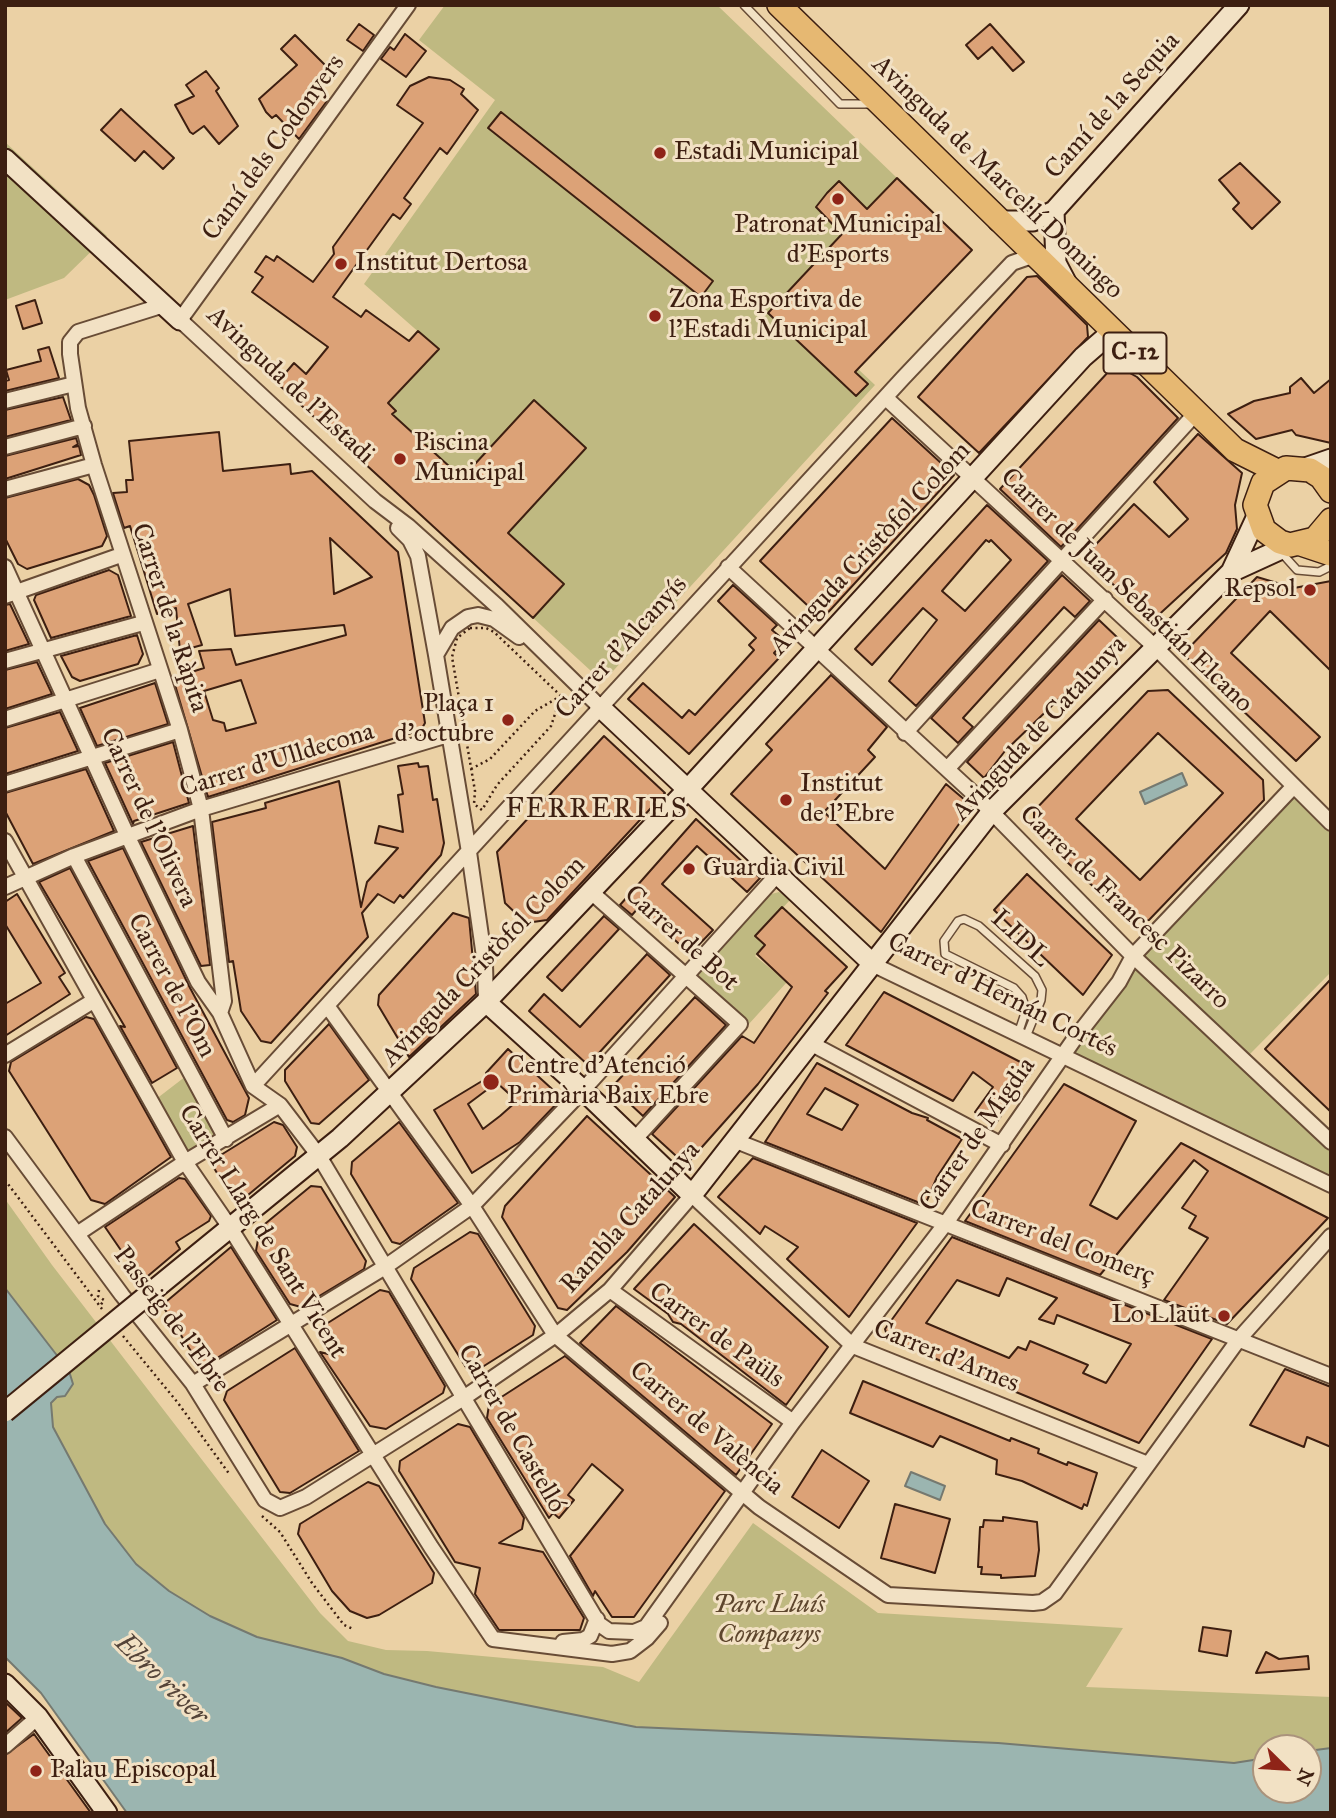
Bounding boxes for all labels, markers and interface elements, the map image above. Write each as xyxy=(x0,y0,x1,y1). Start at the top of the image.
street label: Camí de la Sequia xyxy=(1039,26,1187,186)
street label: Camí dels Codonyers xyxy=(196,49,352,247)
street label: Avinguda de Marcel·lí Domingo xyxy=(865,50,1129,306)
place label: Estadi Municipal xyxy=(674,137,859,169)
marker: Estadi Municipal xyxy=(652,145,668,161)
marker: Patronat Municipal d'Esports xyxy=(830,191,846,207)
place label: Patronat Municipal d'Esports xyxy=(734,210,942,272)
place label: Institut Dertosa xyxy=(355,248,528,280)
marker: Institut Dertosa xyxy=(333,256,349,272)
place label: Zona Esportiva de l'Estadi Municipal xyxy=(669,285,867,346)
street label: Avinguda de l'Estadi xyxy=(200,300,380,472)
marker: Zona Esportiva de l'Estadi Municipal xyxy=(647,308,663,324)
road number: C-12 xyxy=(1104,332,1166,374)
place label: Piscina Municipal xyxy=(414,428,525,490)
street label: Avinguda Cristòfol Colom xyxy=(764,436,978,662)
marker: Piscina Municipal xyxy=(392,451,408,467)
street label: Carrer de Juan Sebastián Elcano xyxy=(993,462,1259,720)
street label: Carrer de la Ràpita xyxy=(124,520,214,716)
street label: Carrer d'Alcanyís xyxy=(550,570,694,726)
place label: Repsol xyxy=(1224,574,1296,606)
marker: Repsol xyxy=(1302,582,1318,598)
street label: Avinguda de Catalunya xyxy=(946,630,1134,828)
place label: Plaça 1 d'octubre xyxy=(395,689,494,750)
marker: Plaça 1 d'octubre xyxy=(500,712,516,728)
street label: Carrer d'Ulldecona xyxy=(176,717,378,805)
street label: Carrer de l'Olivera xyxy=(93,723,203,913)
place label: Institut de l'Ebre xyxy=(800,769,895,830)
marker: Institut de l'Ebre xyxy=(778,792,794,808)
district label: FERRERIES xyxy=(506,793,688,827)
street label: Carrer de Francesc Pizarro xyxy=(1012,799,1236,1017)
street label: Avinguda Cristòfol Colom xyxy=(376,850,592,1074)
place label: Guardia Civil xyxy=(703,853,845,885)
marker: Guardia Civil xyxy=(681,861,697,877)
street label: Carrer de Bot xyxy=(617,879,745,999)
street label: LIDL xyxy=(984,904,1056,974)
street label: Carrer de l'Om xyxy=(120,909,222,1063)
street label: Carrer d'Hernán Cortés xyxy=(882,927,1122,1065)
place label: Centre d'Atenció Primària Baix Ebre xyxy=(507,1051,709,1112)
street label: Carrer de Migdia xyxy=(913,1052,1043,1218)
marker: Centre d'Atenció Primària Baix Ebre xyxy=(481,1072,501,1092)
street label: Carrer Llarg de Sant Vicent xyxy=(171,1099,353,1365)
street label: Rambla Catalunya xyxy=(555,1136,707,1300)
street label: Carrer del Comerç xyxy=(965,1194,1159,1292)
street label: Passeig de l'Ebre xyxy=(106,1241,236,1399)
street label: Carrer de Paüls xyxy=(642,1277,790,1395)
place label: Lo Llaüt xyxy=(1111,1300,1210,1332)
marker: Lo Llaüt xyxy=(1216,1308,1232,1324)
street label: Carrer d'Arnes xyxy=(869,1314,1023,1400)
street label: Carrer de Castelló xyxy=(450,1339,572,1519)
street label: Carrer de València xyxy=(623,1355,789,1503)
park label: Parc Lluís Companys xyxy=(713,1590,825,1652)
water label: Ebro river xyxy=(107,1627,215,1733)
north arrow xyxy=(1252,1734,1322,1804)
place label: Palau Episcopal xyxy=(50,1755,216,1787)
marker: Palau Episcopal xyxy=(28,1763,44,1779)
text: N xyxy=(1291,1765,1319,1789)

